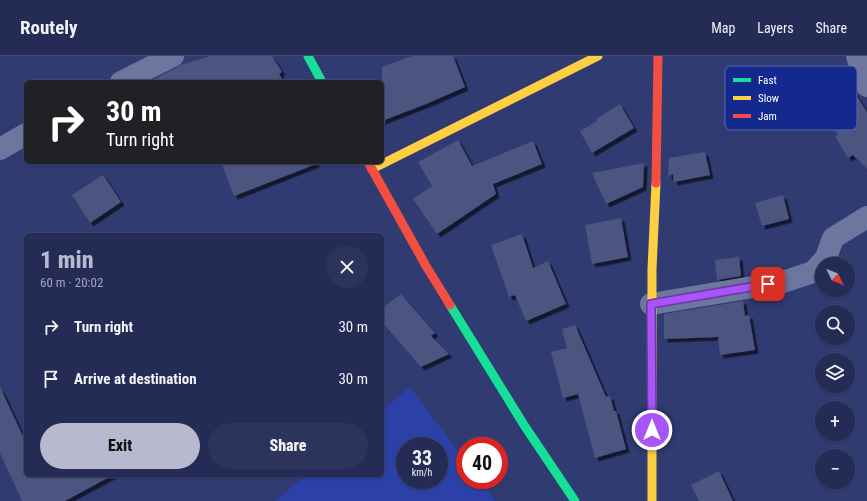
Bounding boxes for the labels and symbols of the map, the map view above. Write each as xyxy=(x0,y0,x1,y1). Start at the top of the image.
legend xyxy=(725,66,857,130)
text: Fast xyxy=(758,74,777,87)
text: Slow xyxy=(758,92,779,105)
text: Jam xyxy=(758,110,777,123)
north arrow xyxy=(815,257,855,297)
pin xyxy=(751,267,785,301)
position arrow xyxy=(631,409,673,451)
speed limit sign: 40 xyxy=(456,437,508,489)

